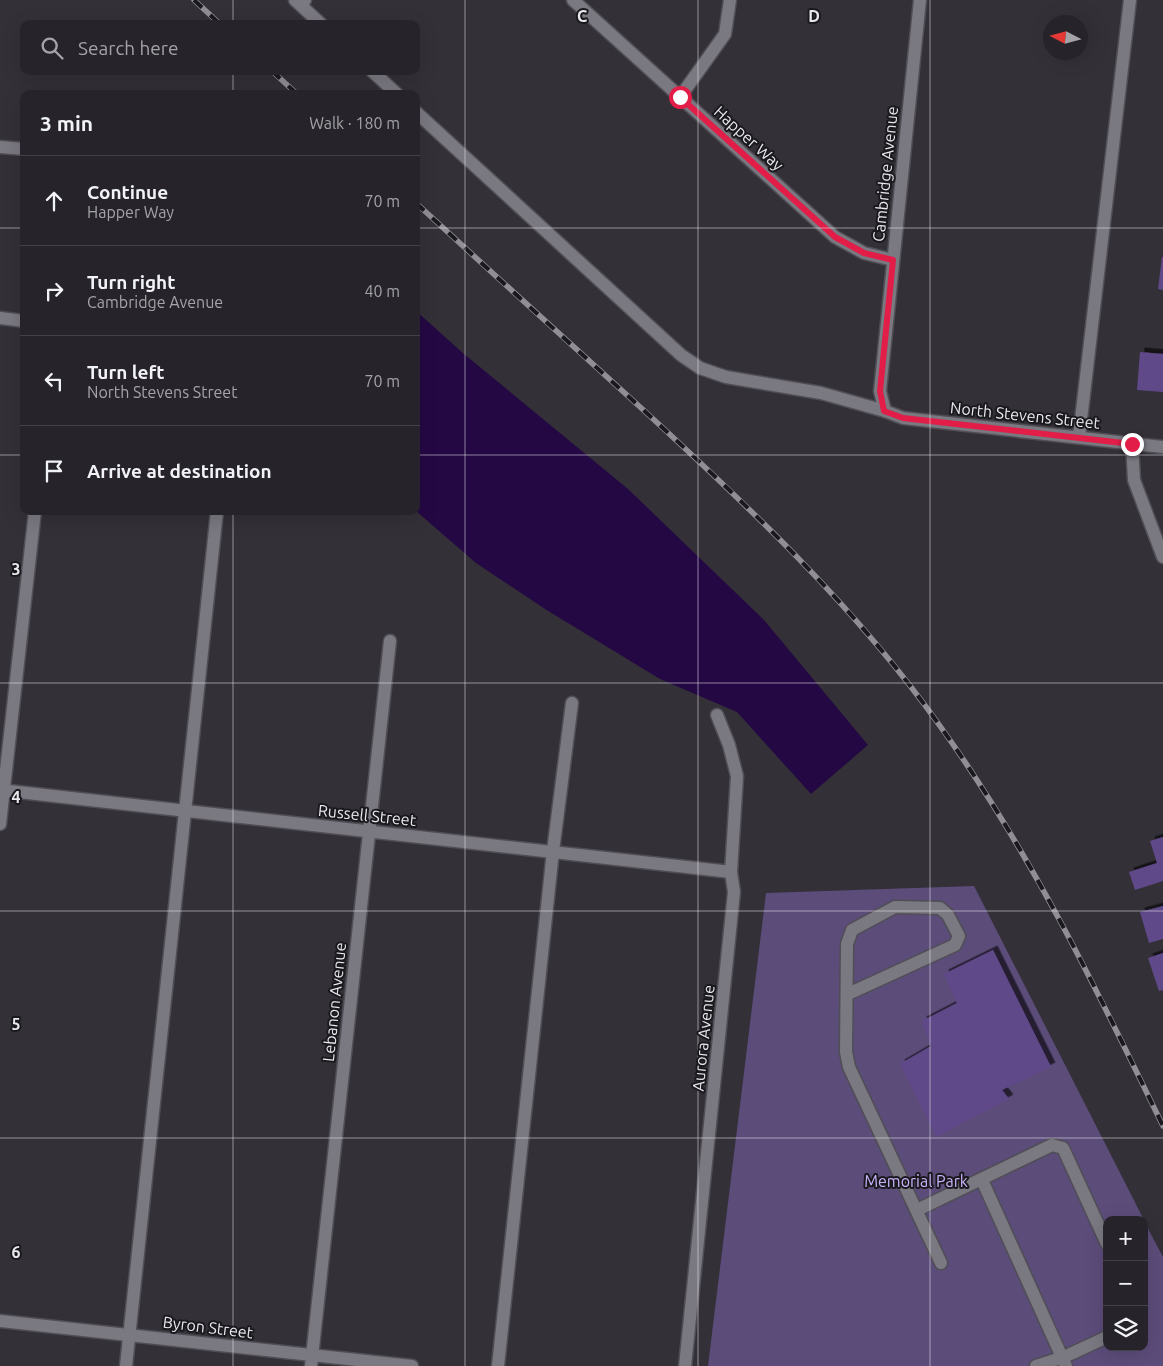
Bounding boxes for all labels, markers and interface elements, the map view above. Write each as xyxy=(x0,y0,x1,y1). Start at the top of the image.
text: C xyxy=(577,7,587,25)
text: D xyxy=(808,7,820,25)
north arrow xyxy=(1043,15,1088,60)
search box xyxy=(20,20,420,75)
icon: search xyxy=(38,34,66,62)
text: Search here xyxy=(78,37,178,59)
route start xyxy=(669,86,692,109)
street label: Happer Way xyxy=(711,102,788,174)
street label: Cambridge Avenue xyxy=(869,105,901,243)
text: 3 min xyxy=(40,111,93,135)
text: Walk · 180 m xyxy=(309,114,400,132)
text: Continue xyxy=(87,181,168,203)
icon: ahead xyxy=(40,187,68,215)
text: 70 m xyxy=(364,192,400,210)
text: Happer Way xyxy=(87,203,174,221)
text: Turn right xyxy=(87,271,175,293)
icon: right xyxy=(40,277,68,305)
text: 40 m xyxy=(364,282,400,300)
text: Cambridge Avenue xyxy=(87,293,223,311)
text: Turn left xyxy=(87,361,165,383)
icon: left xyxy=(40,367,68,395)
text: 70 m xyxy=(364,372,400,390)
text: North Stevens Street xyxy=(87,383,237,401)
street label: North Stevens Street xyxy=(949,398,1101,432)
route end xyxy=(1121,433,1144,456)
icon: arrive xyxy=(40,457,68,485)
text: Arrive at destination xyxy=(87,460,272,482)
text: 3 xyxy=(11,560,21,578)
text: 4 xyxy=(11,788,21,806)
street label: Russell Street xyxy=(317,801,418,829)
street label: Lebanon Avenue xyxy=(319,942,349,1062)
street label: Aurora Avenue xyxy=(688,984,718,1092)
text: 5 xyxy=(11,1015,21,1033)
park label: Memorial Park xyxy=(864,1172,968,1190)
map controls xyxy=(1103,1216,1148,1351)
button: + xyxy=(1103,1216,1148,1261)
text: 6 xyxy=(11,1243,21,1261)
button: − xyxy=(1103,1261,1148,1306)
button: layers xyxy=(1103,1306,1148,1351)
street label: Byron Street xyxy=(162,1313,255,1342)

